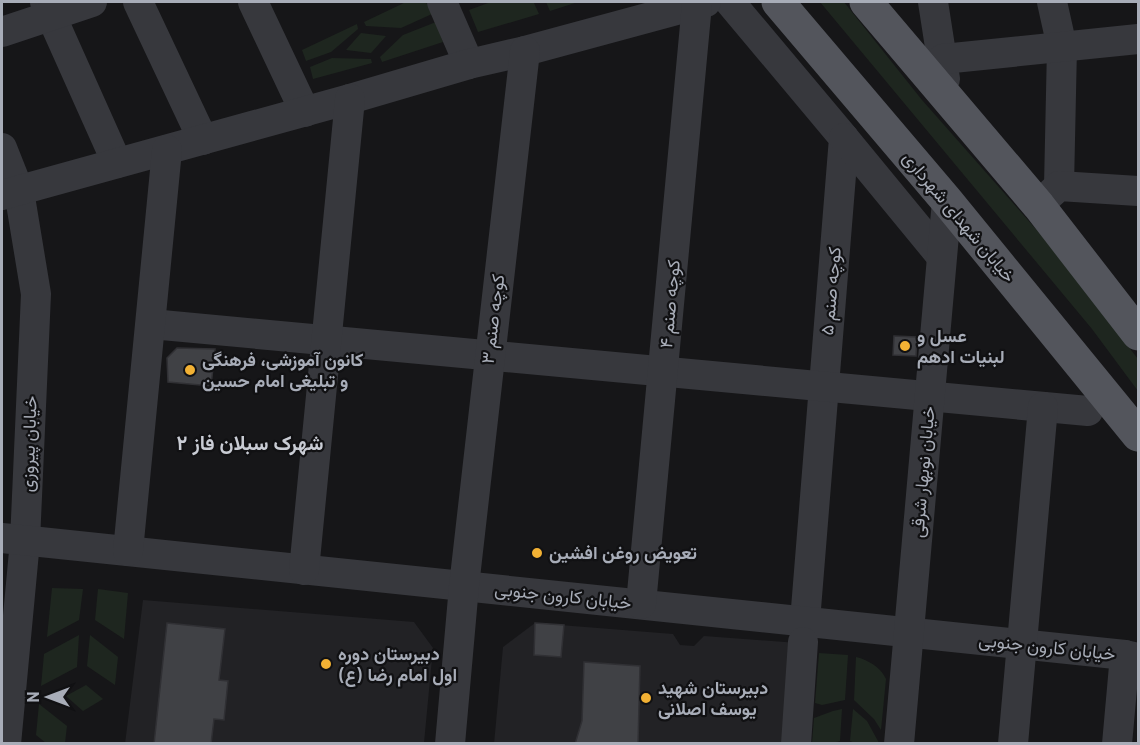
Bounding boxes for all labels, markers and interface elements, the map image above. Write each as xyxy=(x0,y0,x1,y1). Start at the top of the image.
street label: خیابان شهدای شهرداری xyxy=(896,148,1019,288)
street label: کوچه صنم ۵ xyxy=(817,246,848,336)
street label: کوچه صنم ۴ xyxy=(656,259,687,349)
street label: کوچه صنم ۳ xyxy=(478,273,511,365)
place label: عسل و لبنیات ادهم xyxy=(917,326,1005,370)
marker: عسل و لبنیات ادهم xyxy=(898,339,912,353)
place label: کانون آموزشی، فرهنگی و تبلیغی امام حسین xyxy=(202,350,363,394)
marker: کانون آموزشی، فرهنگی و تبلیغی امام حسین xyxy=(183,363,197,377)
street label: خیابان پیروزی xyxy=(17,395,44,493)
street label: خیابان نوبهار شرقی xyxy=(907,405,942,539)
district label: شهرک سبلان فاز ۲ xyxy=(177,432,324,458)
place label: تعویض روغن افشین xyxy=(549,543,697,566)
marker: تعویض روغن افشین xyxy=(530,546,544,560)
street label: خیابان کارون جنوبی xyxy=(493,579,632,616)
street label: خیابان کارون جنوبی xyxy=(977,630,1116,667)
place label: دبیرستان دوره اول امام رضا (ع) xyxy=(338,644,457,688)
marker: دبیرستان دوره اول امام رضا (ع) xyxy=(319,657,333,671)
north arrow xyxy=(18,667,78,727)
place label: دبیرستان شهید یوسف اصلانی xyxy=(658,678,768,722)
text: N xyxy=(25,691,45,703)
marker: دبیرستان شهید یوسف اصلانی xyxy=(639,691,653,705)

